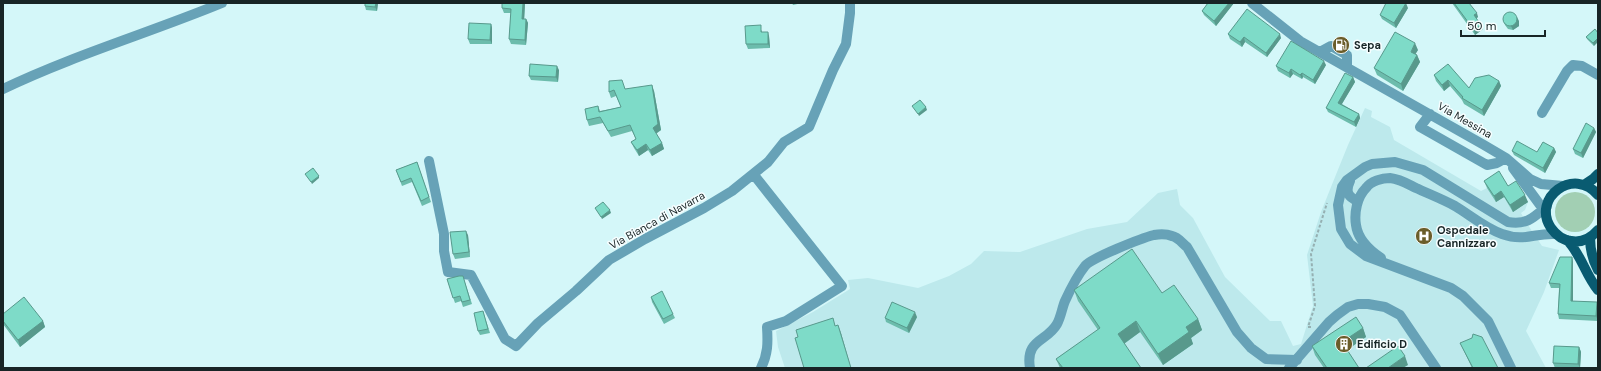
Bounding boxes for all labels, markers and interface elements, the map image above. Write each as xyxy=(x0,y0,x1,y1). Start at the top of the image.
scale bar xyxy=(1461,12,1545,38)
text: 50 m xyxy=(1467,18,1496,34)
fuel station icon: Sepa xyxy=(1331,35,1351,55)
place label: Sepa xyxy=(1354,38,1381,52)
street label: Via Messina xyxy=(1435,99,1495,141)
street label: Via Bianca di Navarra xyxy=(607,188,707,252)
place label: Ospedale Cannizzaro xyxy=(1437,223,1497,250)
hospital icon: Ospedale Cannizzaro xyxy=(1414,226,1434,246)
building icon: Edificio D xyxy=(1334,334,1354,354)
place label: Edificio D xyxy=(1357,337,1407,351)

